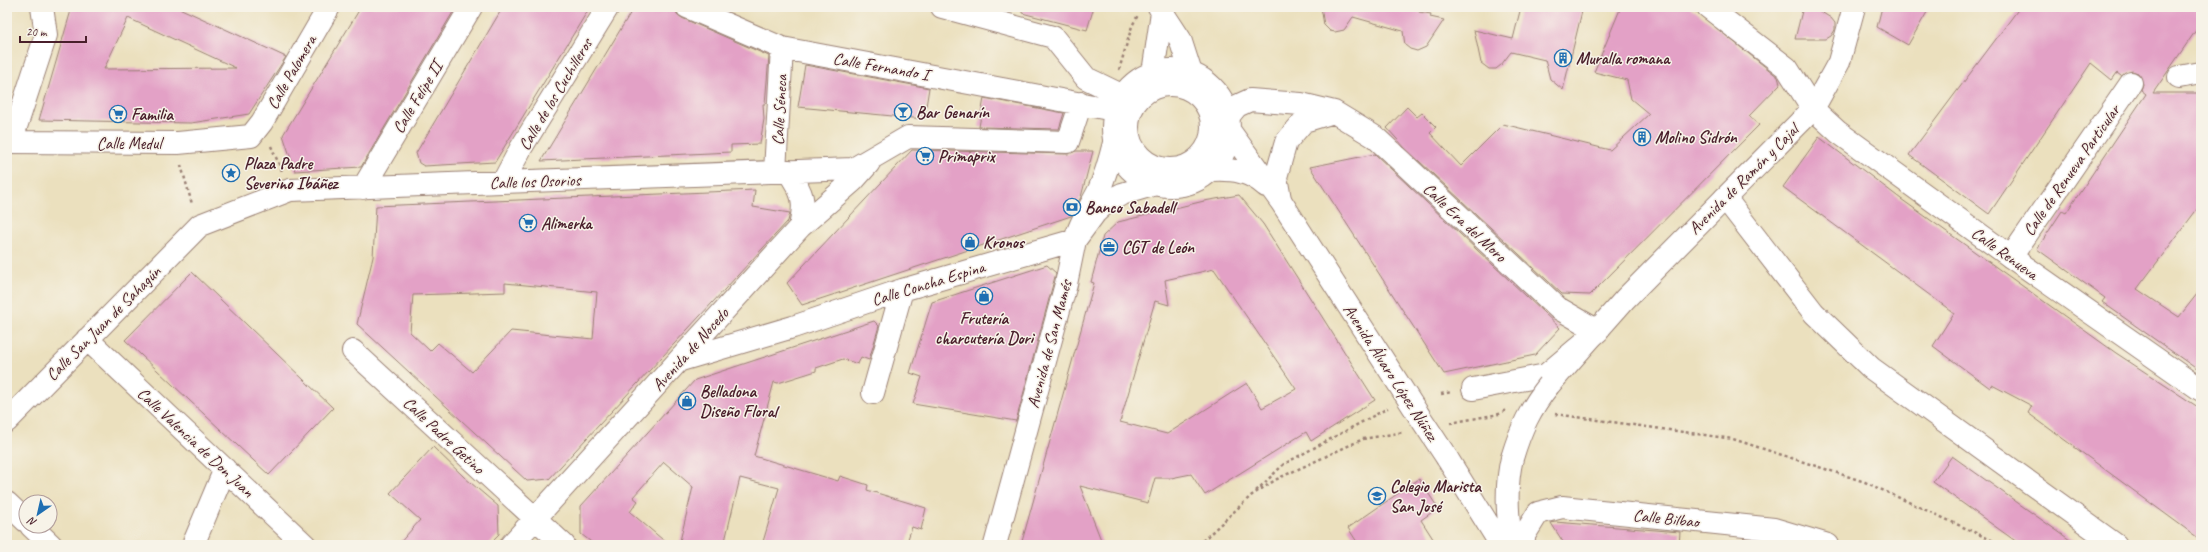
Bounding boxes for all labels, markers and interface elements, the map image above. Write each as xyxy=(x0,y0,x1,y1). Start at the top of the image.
scale bar xyxy=(20,18,86,44)
text: 20 m xyxy=(26,24,48,40)
street label: Calle Palomera xyxy=(262,30,322,113)
street label: Calle de los Cuchilleros xyxy=(514,33,598,154)
street label: Calle Fernando I xyxy=(831,48,935,86)
building icon: Muralla romana xyxy=(1553,48,1573,68)
place label: Muralla romana xyxy=(1576,48,1671,69)
street label: Calle Felipe II xyxy=(388,54,449,137)
street label: Calle Séneca xyxy=(767,73,792,146)
street label: Calle de Renueva Particular xyxy=(2018,99,2126,240)
bar icon: Bar Genarín xyxy=(893,102,913,122)
place label: Bar Genarín xyxy=(916,102,990,123)
supermarket icon: Familia xyxy=(108,104,128,124)
place label: Familia xyxy=(131,104,174,125)
street label: Avenida de Ramón y Cajal xyxy=(1684,118,1805,239)
building icon: Molino Sidrón xyxy=(1632,127,1652,147)
place label: Molino Sidrón xyxy=(1655,127,1738,148)
street label: Calle Medul xyxy=(97,133,164,154)
supermarket icon: Primaprix xyxy=(915,146,935,166)
place label: Primaprix xyxy=(938,146,997,167)
place label: Plaza Padre Severino Ibáñez xyxy=(244,153,339,194)
place icon: Plaza Padre Severino Ibáñez xyxy=(221,163,241,183)
street label: Calle los Osorios xyxy=(489,169,583,194)
street label: Calle Era del Moro xyxy=(1419,178,1512,267)
bank icon: Banco Sabadell xyxy=(1062,197,1082,217)
place label: Banco Sabadell xyxy=(1085,197,1178,218)
supermarket icon: Alimerka xyxy=(518,213,538,233)
place label: Alimerka xyxy=(541,213,594,234)
street label: Calle Renueva xyxy=(1967,222,2044,286)
shop icon: Kronos xyxy=(960,232,980,252)
place label: Kronos xyxy=(983,232,1026,253)
office icon: CGT de León xyxy=(1099,237,1119,257)
place label: CGT de León xyxy=(1122,237,1195,258)
street label: Calle Concha Espina xyxy=(869,256,989,311)
street label: Calle San Juan de Sahagún xyxy=(41,260,166,385)
street label: Avenida de San Mamés xyxy=(1022,276,1077,410)
shop icon: Frutería charcutería Dori xyxy=(974,286,994,306)
street label: Avenida Álvaro López Núñez xyxy=(1339,300,1444,446)
street label: Avenida de Nocedo xyxy=(647,303,734,395)
place label: Frutería charcutería Dori xyxy=(935,308,1036,349)
place label: Belladona Diseño Floral xyxy=(700,381,780,422)
street label: Calle Valencia de Don Juan xyxy=(133,383,259,502)
shop icon: Belladona Diseño Floral xyxy=(677,391,697,411)
street label: Calle Padre Getino xyxy=(399,392,490,479)
place label: Colegio Marista San José xyxy=(1390,476,1482,517)
school or university icon: Colegio Marista San José xyxy=(1367,486,1387,506)
north arrow xyxy=(18,494,58,534)
street label: Calle Bilbao xyxy=(1632,505,1702,533)
text: N xyxy=(24,513,39,530)

